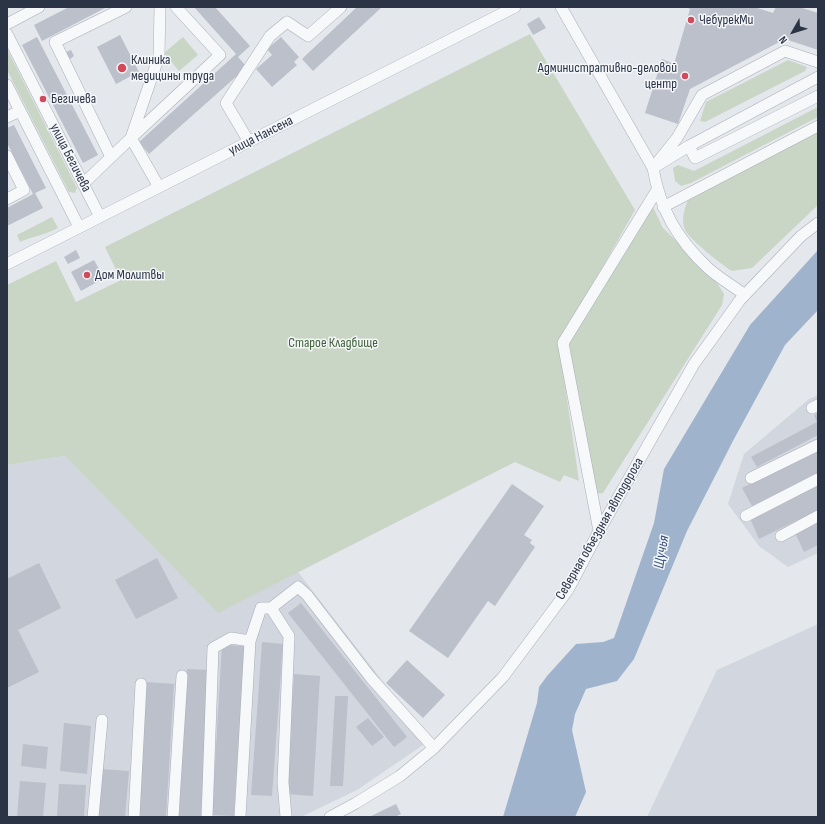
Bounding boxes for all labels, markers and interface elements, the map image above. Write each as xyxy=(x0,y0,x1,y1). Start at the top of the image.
place label: ЧебурекМи xyxy=(699,12,753,28)
north arrow xyxy=(773,12,813,52)
marker: ЧебурекМи xyxy=(686,15,696,25)
text: N xyxy=(776,33,790,46)
place label: Клиника медицины труда xyxy=(131,52,214,84)
place label: Административно-деловой центр xyxy=(538,60,677,92)
marker: Клиника медицины труда xyxy=(116,62,128,74)
marker: Административно-деловой центр xyxy=(680,71,690,81)
place label: Бегичева xyxy=(51,91,96,107)
marker: Бегичева xyxy=(38,94,48,104)
street label: улица Нансена xyxy=(226,113,296,159)
street label: улица Бегичева xyxy=(46,121,94,195)
place label: Дом Молитвы xyxy=(95,267,164,283)
marker: Дом Молитвы xyxy=(82,270,92,280)
park label: Старое Кладбище xyxy=(288,335,378,351)
street label: Северная объездная автодорога xyxy=(552,455,648,603)
water label: Щучья xyxy=(651,534,673,570)

